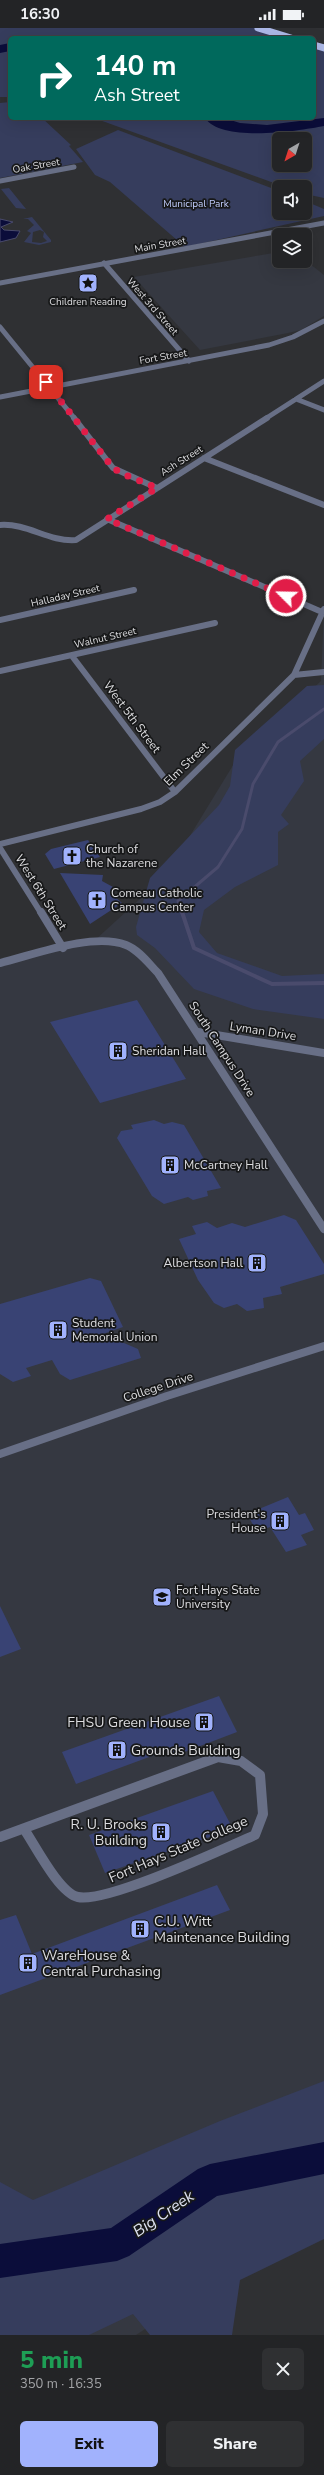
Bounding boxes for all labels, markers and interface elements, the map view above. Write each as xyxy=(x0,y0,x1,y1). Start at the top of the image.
text: 16:30 xyxy=(20,4,60,24)
text: 140 m xyxy=(94,47,177,85)
icon: right xyxy=(28,52,80,104)
text: Ash Street xyxy=(94,83,180,107)
north arrow xyxy=(272,132,312,172)
map controls xyxy=(272,132,312,268)
street label: Oak Street xyxy=(11,155,61,177)
button: sound xyxy=(272,180,312,220)
park label: Municipal Park xyxy=(163,197,230,211)
button: layers xyxy=(272,228,312,268)
street label: Main Street xyxy=(133,234,187,256)
place icon: Children Reading xyxy=(77,272,99,294)
street label: West 3rd Street xyxy=(123,275,181,339)
place label: Children Reading xyxy=(49,295,127,309)
street label: Fort Street xyxy=(138,346,189,368)
pin xyxy=(29,365,63,399)
icon: arrive xyxy=(35,371,57,393)
street label: Ash Street xyxy=(158,442,206,479)
position arrow xyxy=(265,575,307,617)
street label: Halladay Street xyxy=(29,581,101,611)
street label: Walnut Street xyxy=(73,624,138,652)
street label: West 5th Street xyxy=(100,678,165,757)
street label: Elm Street xyxy=(160,738,213,789)
place label: Church of the Nazarene xyxy=(86,841,157,871)
church icon: Church of the Nazarene xyxy=(61,845,83,867)
street label: West 6th Street xyxy=(11,851,71,933)
place label: Comeau Catholic Campus Center xyxy=(111,885,202,915)
church icon: Comeau Catholic Campus Center xyxy=(86,889,108,911)
street label: South Campus Drive xyxy=(185,998,259,1100)
street label: Lyman Drive xyxy=(229,1018,297,1044)
building icon: Sheridan Hall xyxy=(107,1040,129,1062)
place label: Sheridan Hall xyxy=(132,1043,206,1059)
building icon: McCartney Hall xyxy=(159,1154,181,1176)
place label: McCartney Hall xyxy=(184,1157,268,1173)
building icon: Albertson Hall xyxy=(246,1252,268,1274)
place label: Albertson Hall xyxy=(164,1255,243,1271)
place label: Student Memorial Union xyxy=(72,1315,158,1345)
building icon: Student Memorial Union xyxy=(47,1319,69,1341)
street label: College Drive xyxy=(121,1368,195,1406)
place label: President's House xyxy=(207,1506,266,1536)
building icon: President's House xyxy=(269,1510,291,1532)
place label: Fort Hays State University xyxy=(176,1582,260,1612)
school or university icon: Fort Hays State University xyxy=(151,1586,173,1608)
building icon: FHSU Green House xyxy=(193,1711,215,1733)
place label: FHSU Green House xyxy=(67,1713,190,1732)
building icon: Grounds Building xyxy=(106,1739,128,1761)
place label: Grounds Building xyxy=(131,1741,240,1760)
street label: Fort Hays State College xyxy=(106,1812,251,1887)
place label: R. U. Brooks Building xyxy=(70,1815,147,1850)
building icon: R. U. Brooks Building xyxy=(150,1821,172,1843)
place label: C.U. Witt Maintenance Building xyxy=(154,1912,290,1947)
building icon: C.U. Witt Maintenance Building xyxy=(129,1918,151,1940)
place label: WareHouse & Central Purchasing xyxy=(42,1946,161,1981)
building icon: WareHouse & Central Purchasing xyxy=(17,1952,39,1974)
water label: Big Creek xyxy=(129,2185,199,2242)
text: 5 min xyxy=(20,2344,83,2376)
button: close xyxy=(262,2348,304,2390)
text: 350 m · 16:35 xyxy=(20,2375,102,2393)
button: Exit xyxy=(20,2421,158,2467)
button: Share xyxy=(166,2421,304,2467)

